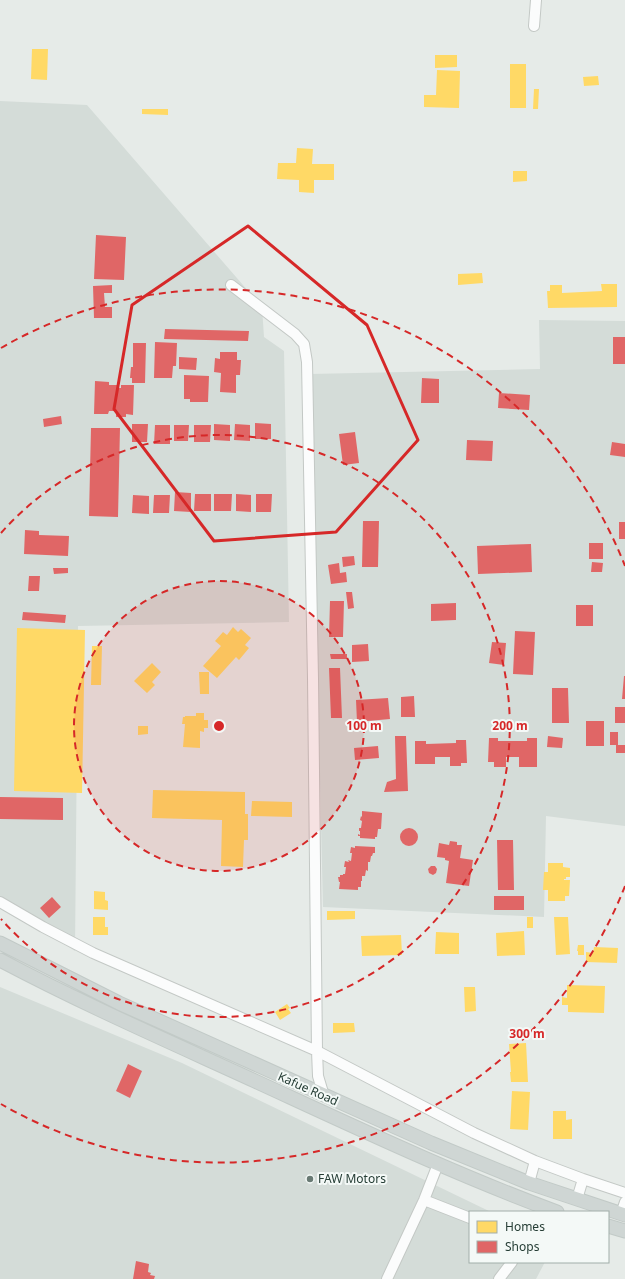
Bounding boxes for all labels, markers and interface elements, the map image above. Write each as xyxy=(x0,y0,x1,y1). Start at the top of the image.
text: 100 m xyxy=(346,717,382,734)
text: 200 m xyxy=(492,717,528,734)
centre of rings xyxy=(212,719,226,733)
text: 300 m xyxy=(509,1025,545,1042)
street label: Kafue Road xyxy=(275,1068,341,1109)
place label: FAW Motors xyxy=(318,1170,386,1187)
marker: FAW Motors xyxy=(305,1174,315,1184)
legend xyxy=(469,1211,609,1263)
text: Homes xyxy=(505,1218,545,1235)
text: Shops xyxy=(505,1238,540,1255)

